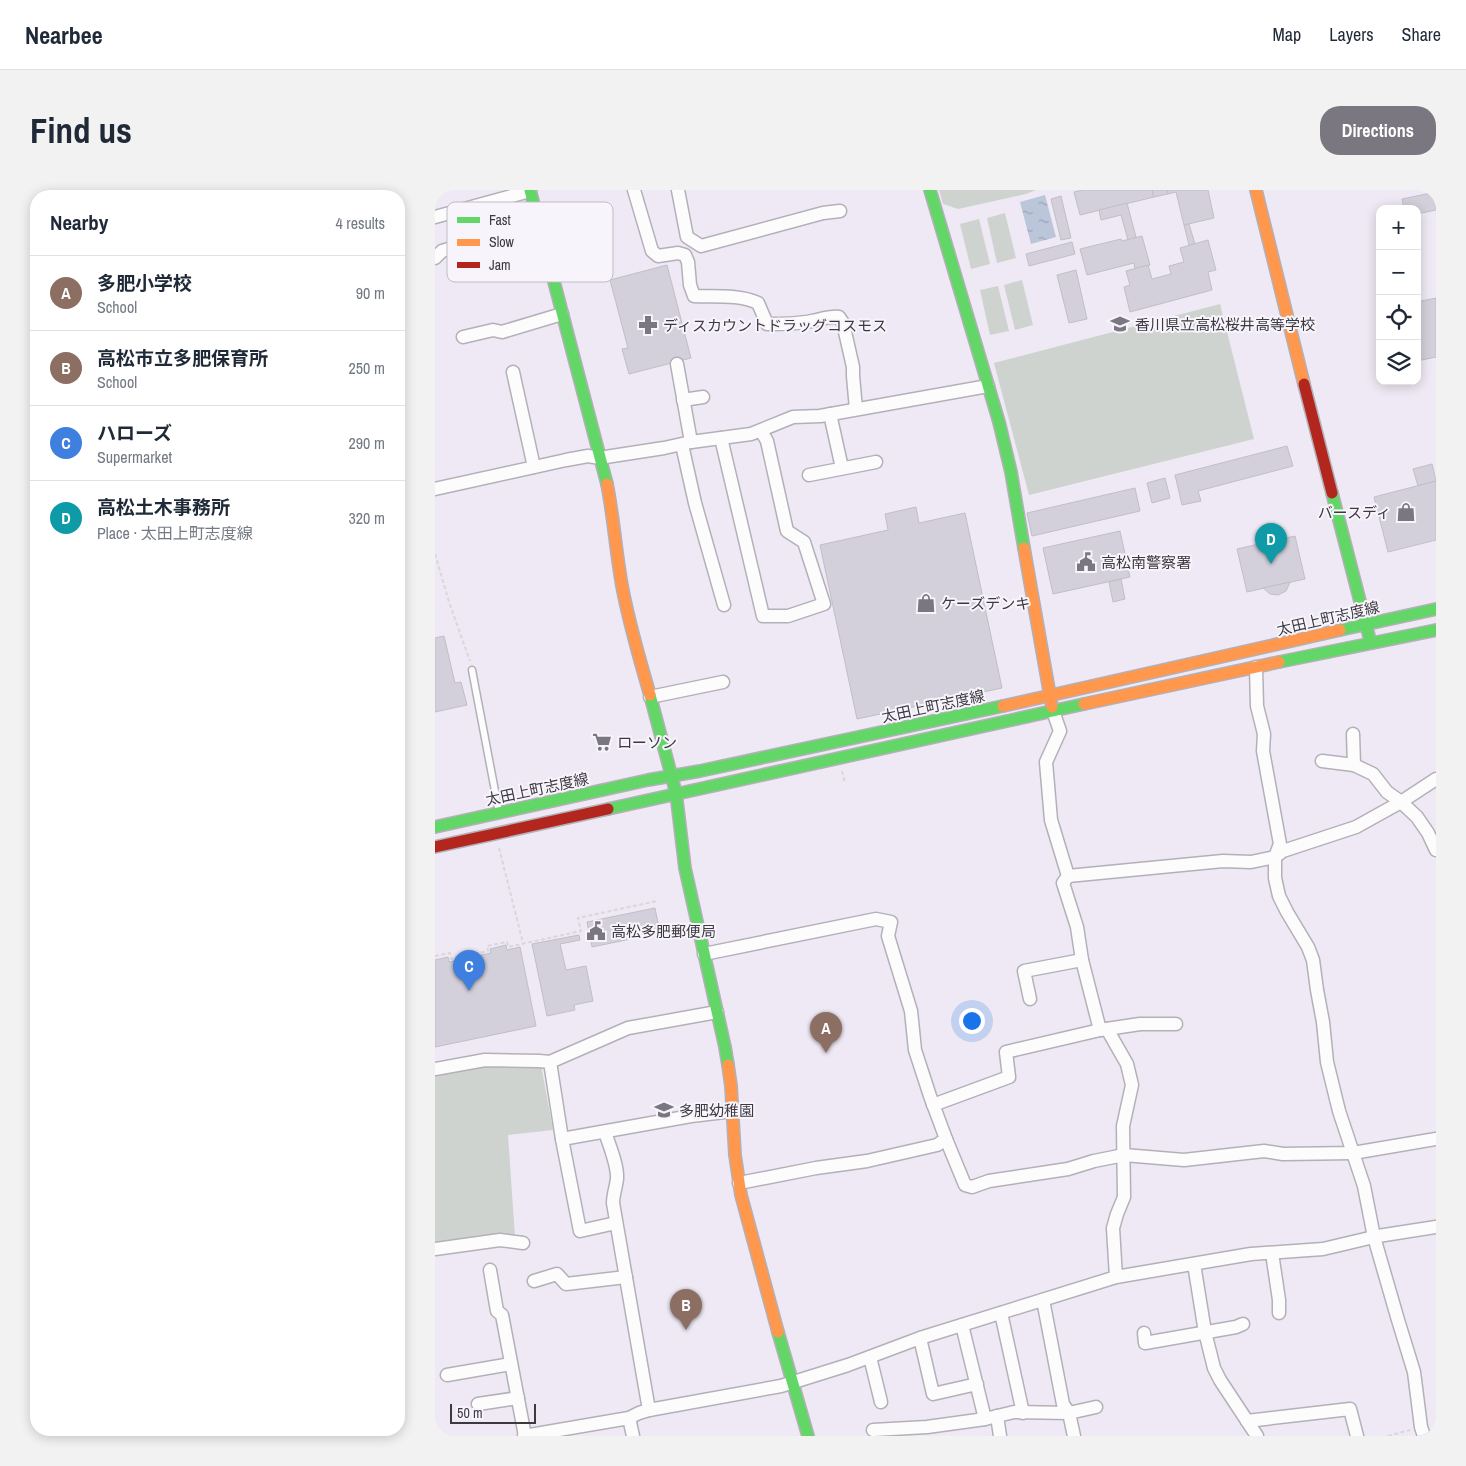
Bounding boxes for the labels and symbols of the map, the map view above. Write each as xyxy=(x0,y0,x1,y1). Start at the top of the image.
legend xyxy=(447,202,613,282)
text: Fast xyxy=(489,211,511,229)
text: Slow xyxy=(489,233,515,251)
text: Jam xyxy=(489,256,511,274)
school or university icon: 香川県立高松桜井高等学校 xyxy=(1109,313,1131,335)
pharmacy icon: ディスカウントドラッグコスモス xyxy=(637,314,659,336)
place label: 香川県立高松桜井高等学校 xyxy=(1135,314,1315,335)
place label: ディスカウントドラッグコスモス xyxy=(663,315,887,336)
shop icon: バースディ xyxy=(1395,501,1417,523)
place label: バースディ xyxy=(1318,502,1391,523)
pin: D xyxy=(1255,523,1287,564)
public building icon: 高松南警察署 xyxy=(1075,551,1097,573)
place label: 高松南警察署 xyxy=(1101,552,1191,573)
shop icon: ケーズデンキ xyxy=(915,592,937,614)
place label: ケーズデンキ xyxy=(941,593,1030,614)
street label: 太田上町志度線 xyxy=(1274,596,1382,640)
street label: 太田上町志度線 xyxy=(879,685,987,727)
supermarket icon: ローソン xyxy=(591,731,613,753)
place label: ローソン xyxy=(617,732,677,753)
street label: 太田上町志度線 xyxy=(483,768,591,810)
public building icon: 高松多肥郵便局 xyxy=(585,920,607,942)
place label: 高松多肥郵便局 xyxy=(611,921,716,942)
pin: C xyxy=(453,950,485,991)
your location xyxy=(959,1008,985,1034)
pin: A xyxy=(810,1012,842,1053)
school or university icon: 多肥幼稚園 xyxy=(653,1099,675,1121)
place label: 多肥幼稚園 xyxy=(679,1100,754,1121)
pin: B xyxy=(670,1289,702,1330)
scale bar xyxy=(450,1401,536,1424)

